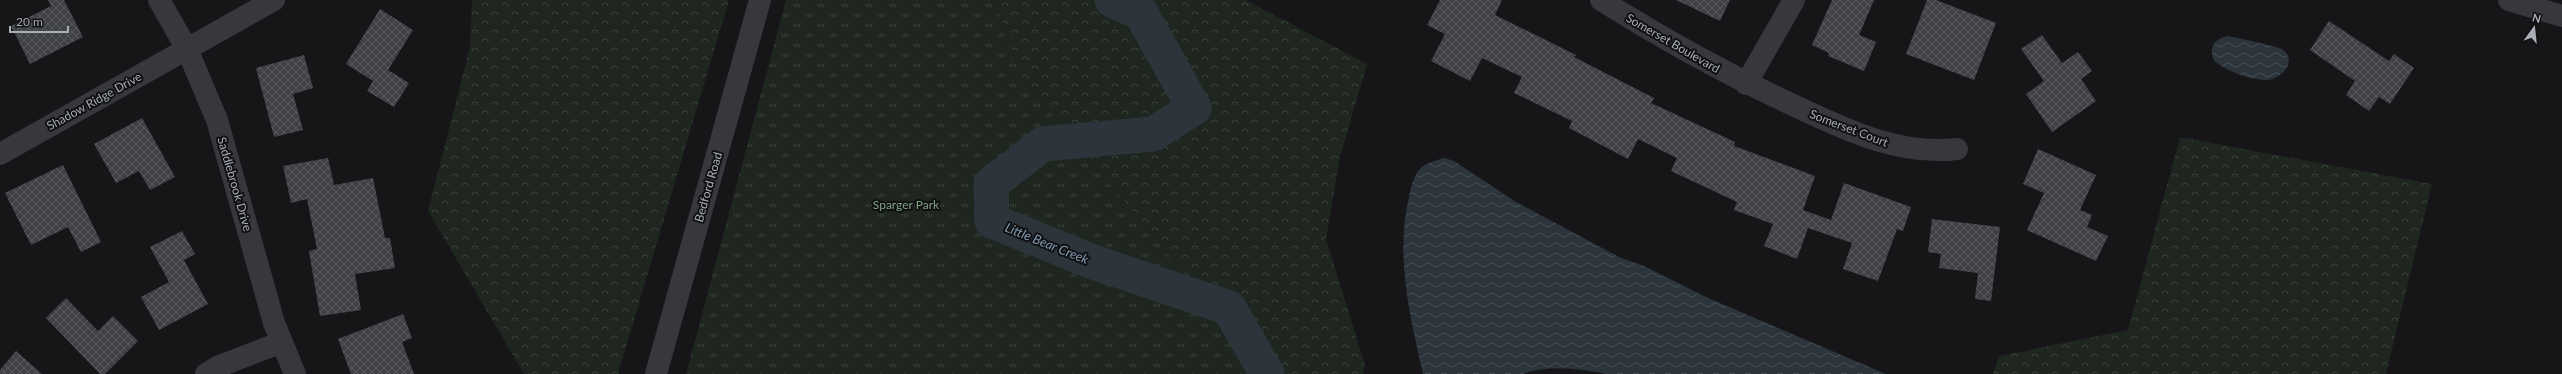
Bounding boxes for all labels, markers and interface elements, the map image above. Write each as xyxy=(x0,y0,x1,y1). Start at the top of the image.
scale bar xyxy=(10,8,68,34)
north arrow xyxy=(2514,8,2554,48)
street label: Somerset Boulevard xyxy=(1623,10,1723,76)
text: N xyxy=(2531,10,2542,25)
text: 20 m xyxy=(16,14,43,29)
street label: Shadow Ridge Drive xyxy=(44,69,144,133)
street label: Somerset Court xyxy=(1808,106,1891,150)
street label: Saddlebrook Drive xyxy=(214,135,256,233)
street label: Bedford Road xyxy=(691,150,725,224)
park label: Sparger Park xyxy=(873,197,940,212)
water label: Little Bear Creek xyxy=(1003,219,1092,267)

